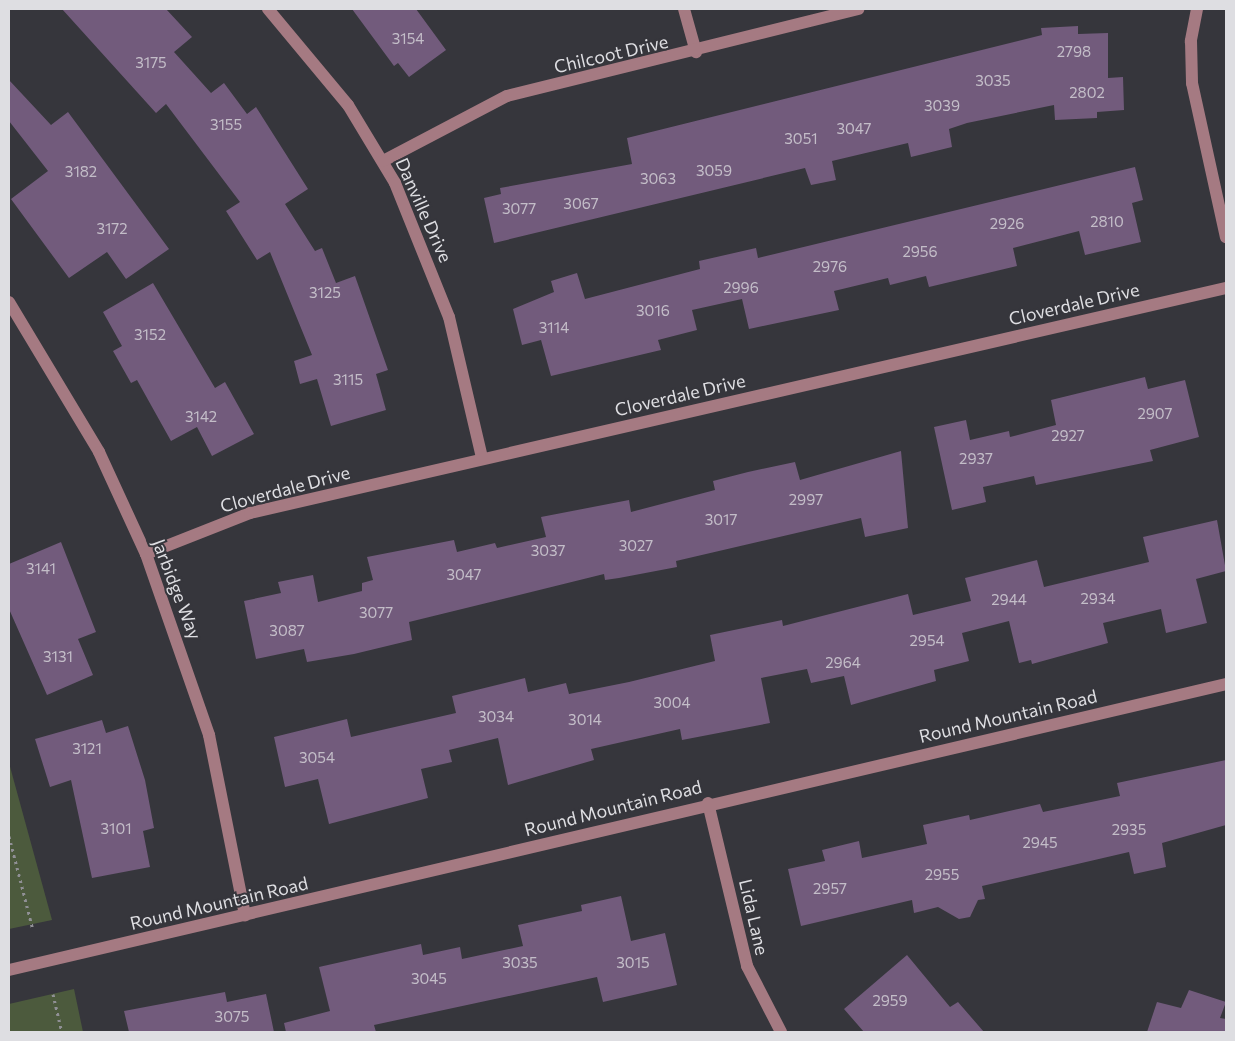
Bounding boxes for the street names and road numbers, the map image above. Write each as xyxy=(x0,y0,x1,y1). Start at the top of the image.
street label: Chilcoot Drive xyxy=(552,30,670,78)
street label: Danville Drive xyxy=(391,154,457,266)
street label: Cloverdale Drive xyxy=(1007,278,1141,330)
street label: Cloverdale Drive xyxy=(613,369,747,421)
street label: Cloverdale Drive xyxy=(218,461,352,517)
street label: Jarbidge Way xyxy=(148,536,206,642)
street label: Round Mountain Road xyxy=(917,685,1099,747)
street label: Round Mountain Road xyxy=(522,776,704,840)
street label: Round Mountain Road xyxy=(128,872,310,934)
street label: Lida Lane xyxy=(735,877,773,957)

